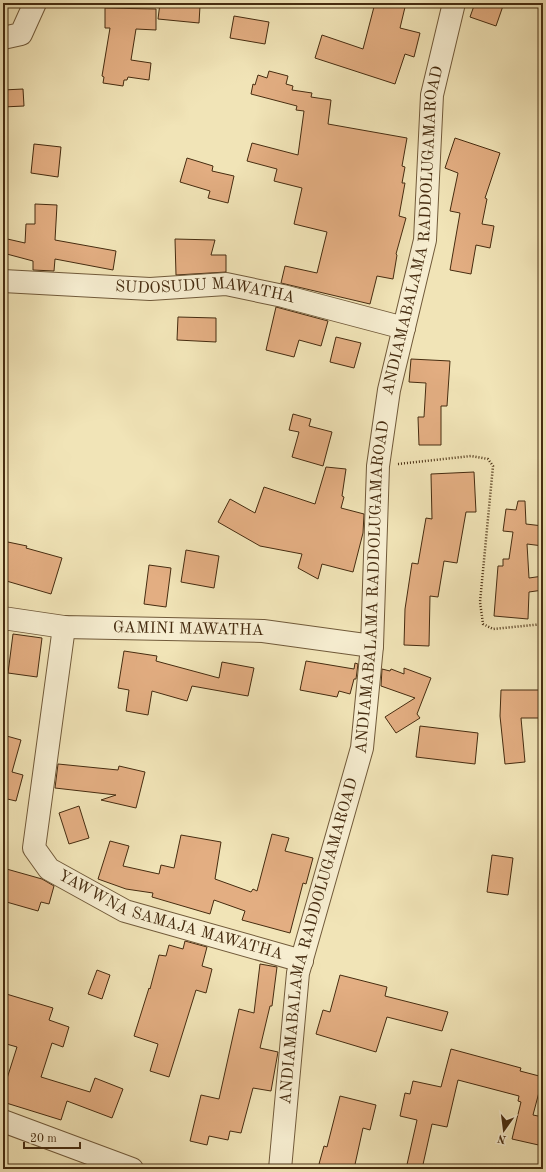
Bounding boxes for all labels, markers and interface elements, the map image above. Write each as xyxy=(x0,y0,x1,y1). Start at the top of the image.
street label: ANDIAMABALAMA RADDOLUGAMAROAD xyxy=(380,64,447,397)
street label: SUDOSUDU MAWATHA xyxy=(115,276,297,307)
street label: ANDIAMABALAMA RADDOLUGAMAROAD xyxy=(353,420,392,755)
street label: GAMINI MAWATHA xyxy=(113,620,264,639)
street label: ANDIAMABALAMA RADDOLUGAMAROAD xyxy=(278,776,361,1105)
street label: YAWWNA SAMAJA MAWATHA xyxy=(55,868,285,963)
north arrow xyxy=(484,1110,524,1150)
scale bar xyxy=(24,1124,80,1150)
text: N xyxy=(496,1132,507,1145)
text: 20 m xyxy=(30,1133,57,1145)

